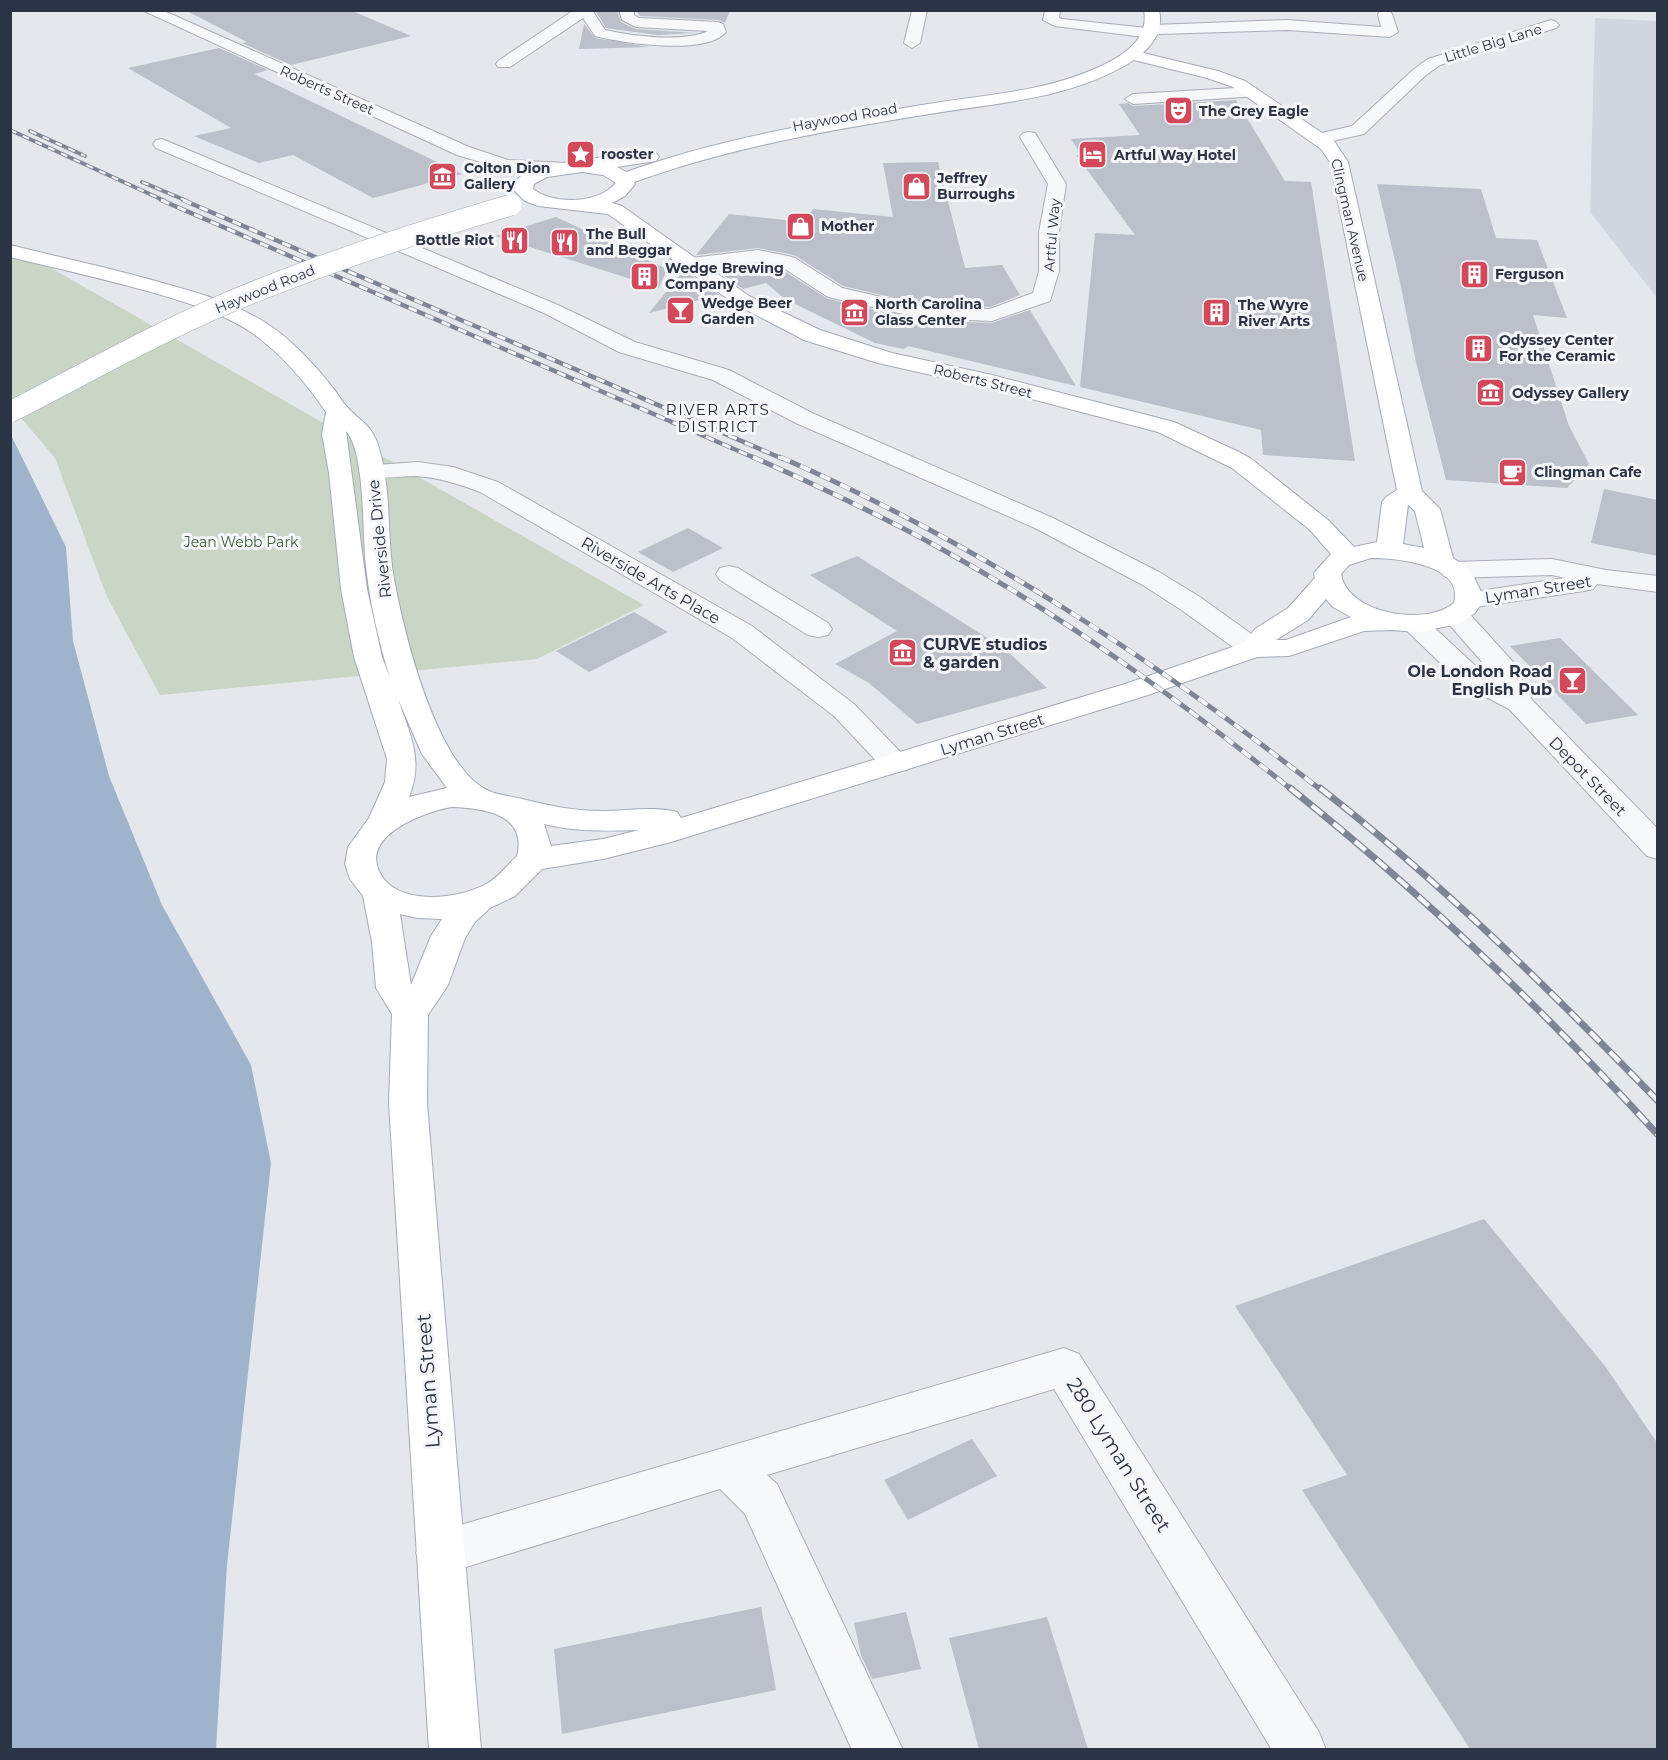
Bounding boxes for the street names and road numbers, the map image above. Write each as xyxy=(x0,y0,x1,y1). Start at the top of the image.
street label: Little Big Lane xyxy=(1442,20,1544,66)
street label: Roberts Street xyxy=(277,61,377,119)
street label: Haywood Road xyxy=(791,99,899,135)
street label: Clingman Avenue xyxy=(1327,157,1373,283)
street label: Artful Way xyxy=(1040,197,1064,272)
street label: Haywood Road xyxy=(212,261,318,317)
street label: Roberts Street xyxy=(932,360,1035,402)
street label: Riverside Drive xyxy=(364,479,395,599)
street label: Riverside Arts Place xyxy=(578,533,724,628)
street label: Lyman Street xyxy=(1483,572,1593,607)
street label: Lyman Street xyxy=(938,709,1047,759)
street label: Depot Street xyxy=(1545,733,1631,820)
street label: Lyman Street xyxy=(411,1313,445,1449)
street label: 280 Lyman Street xyxy=(1062,1373,1176,1537)

